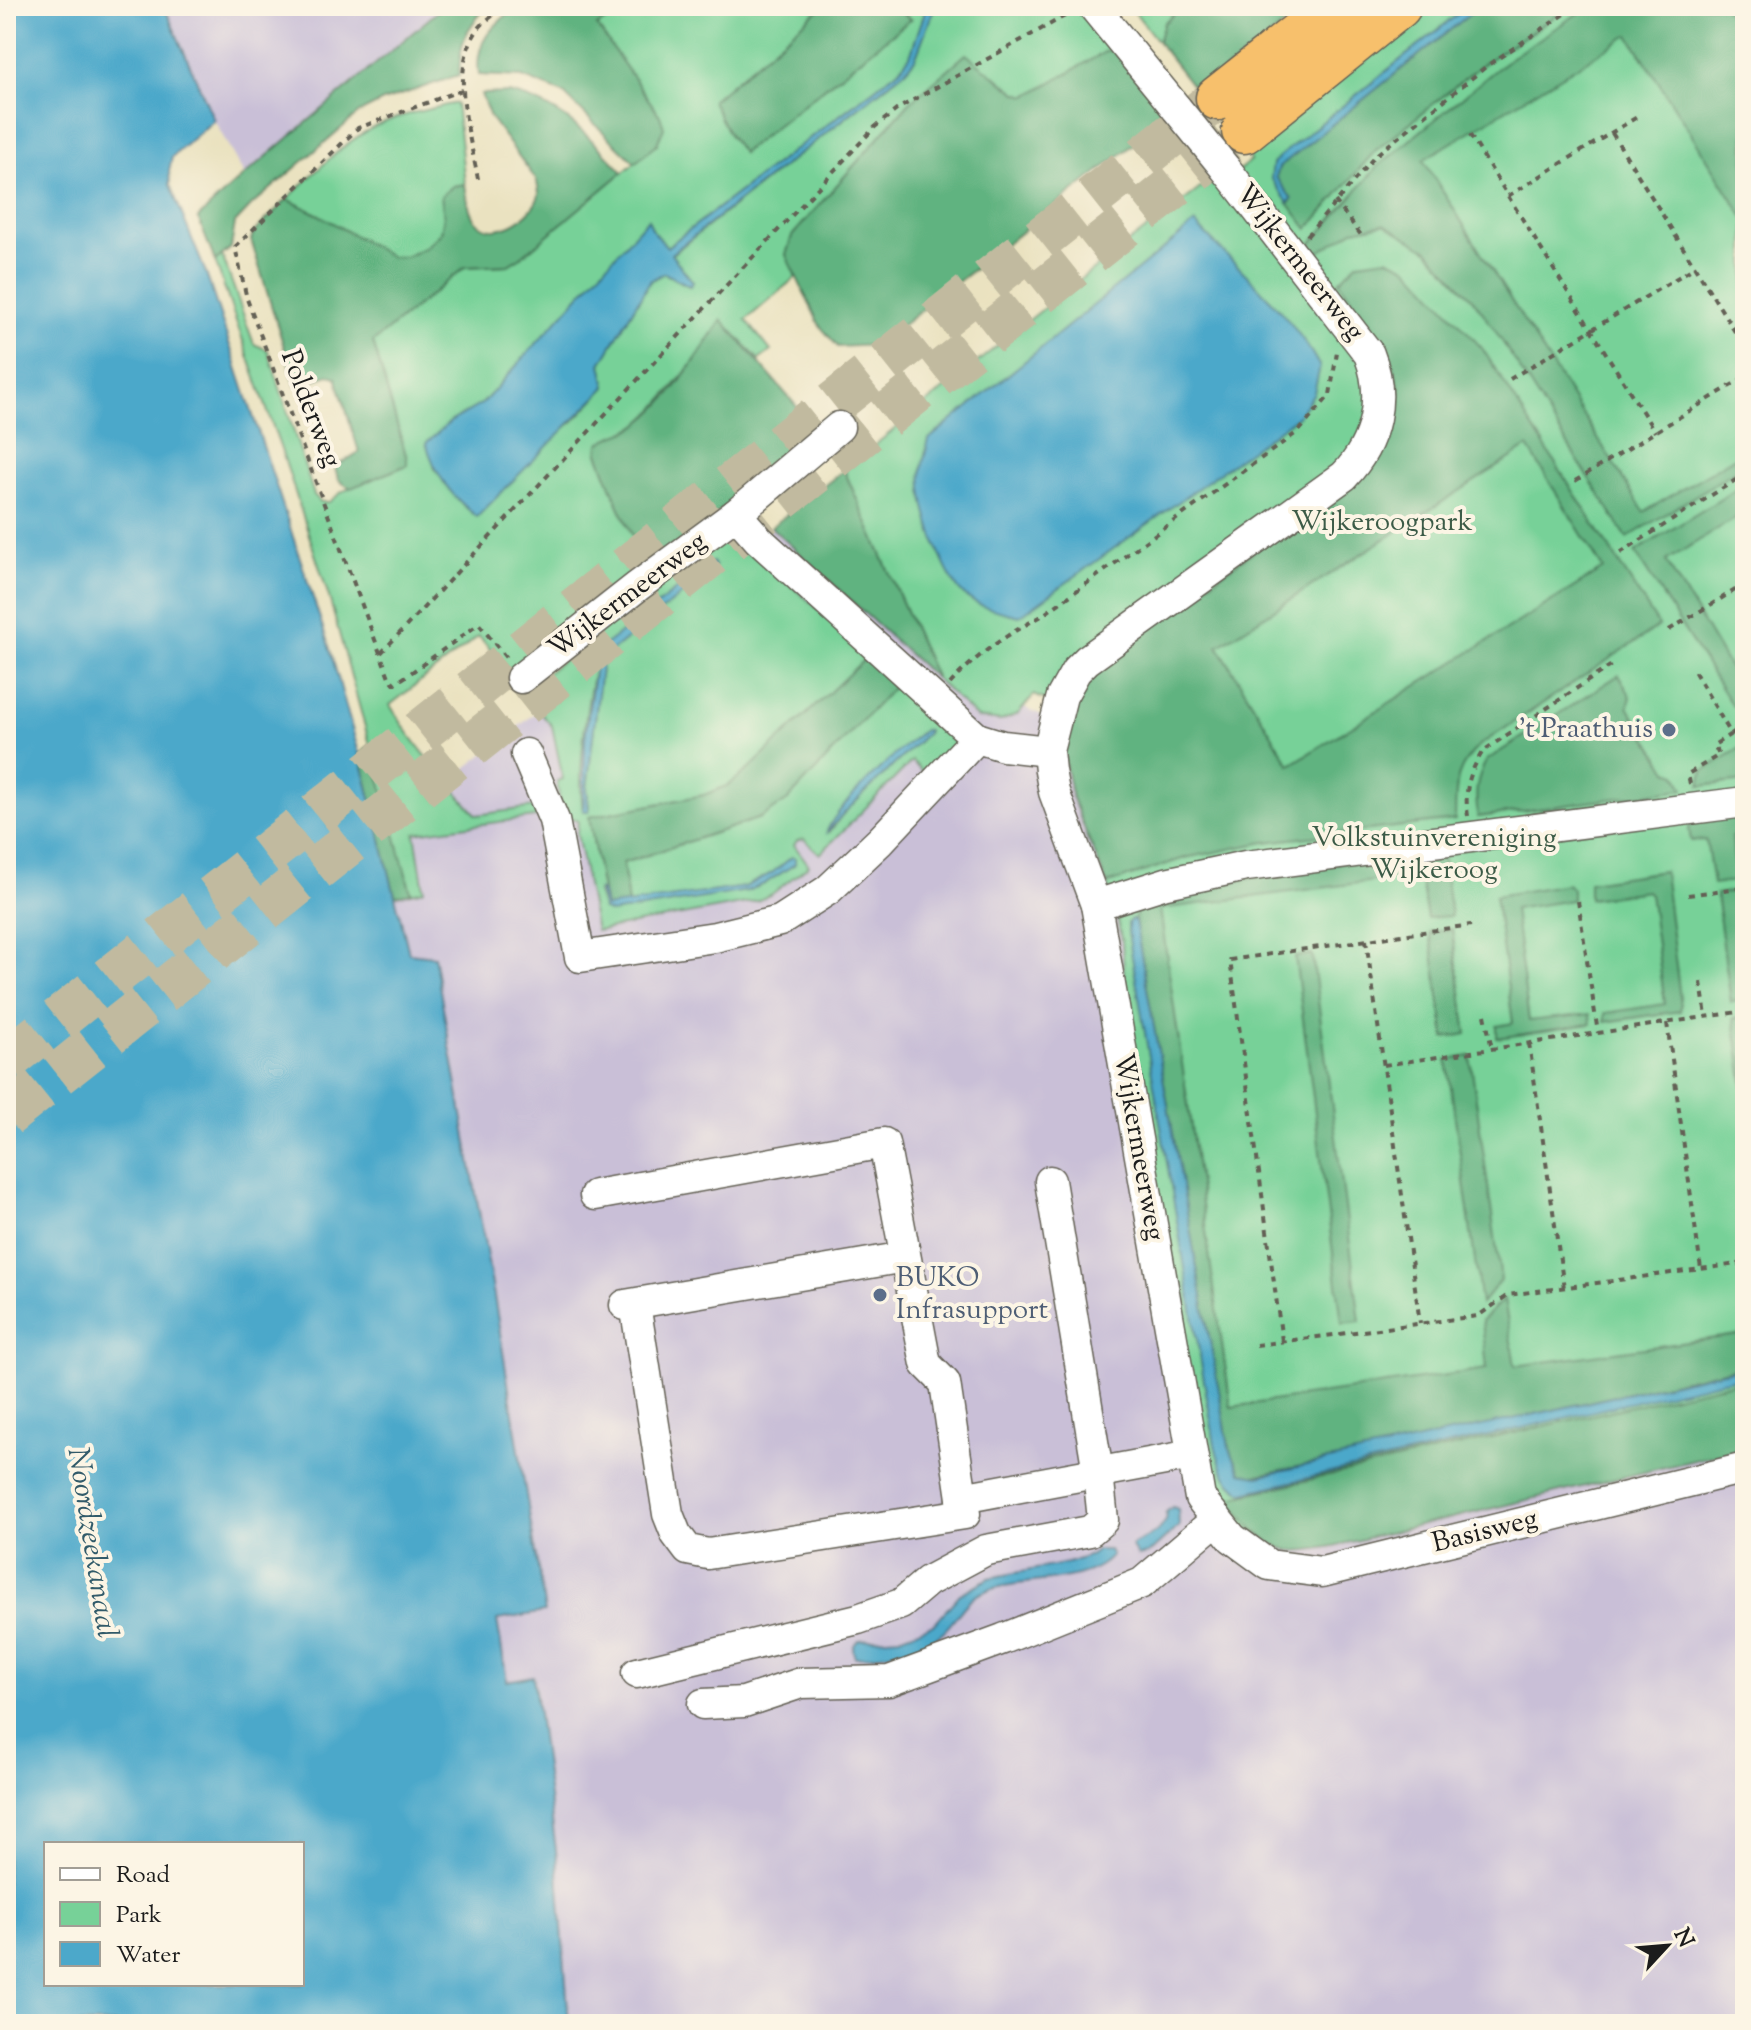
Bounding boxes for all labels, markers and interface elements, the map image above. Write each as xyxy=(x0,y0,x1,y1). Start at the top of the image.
street label: Wijkermeerweg xyxy=(1225,176,1373,350)
street label: Polderweg xyxy=(269,344,351,474)
park label: Wijkeroogpark xyxy=(1291,503,1473,543)
street label: Wijkermeerweg xyxy=(540,523,716,669)
place label: 't Praathuis xyxy=(1519,710,1653,750)
marker: 't Praathuis xyxy=(1660,721,1678,739)
park label: Volkstuinvereniging Wijkeroog xyxy=(1311,819,1557,891)
street label: Wijkermeerweg xyxy=(1102,1050,1174,1244)
place label: BUKO Infrasupport xyxy=(896,1259,1049,1331)
marker: BUKO Infrasupport xyxy=(871,1286,889,1304)
water label: Noordzeekanaal xyxy=(55,1445,127,1641)
street label: Basisweg xyxy=(1428,1500,1542,1564)
legend xyxy=(44,1842,304,1986)
text: Road xyxy=(116,1859,170,1893)
text: Park xyxy=(116,1899,162,1933)
north arrow xyxy=(1627,1906,1707,1986)
text: N xyxy=(1664,1924,1701,1954)
text: Water xyxy=(116,1939,180,1973)

